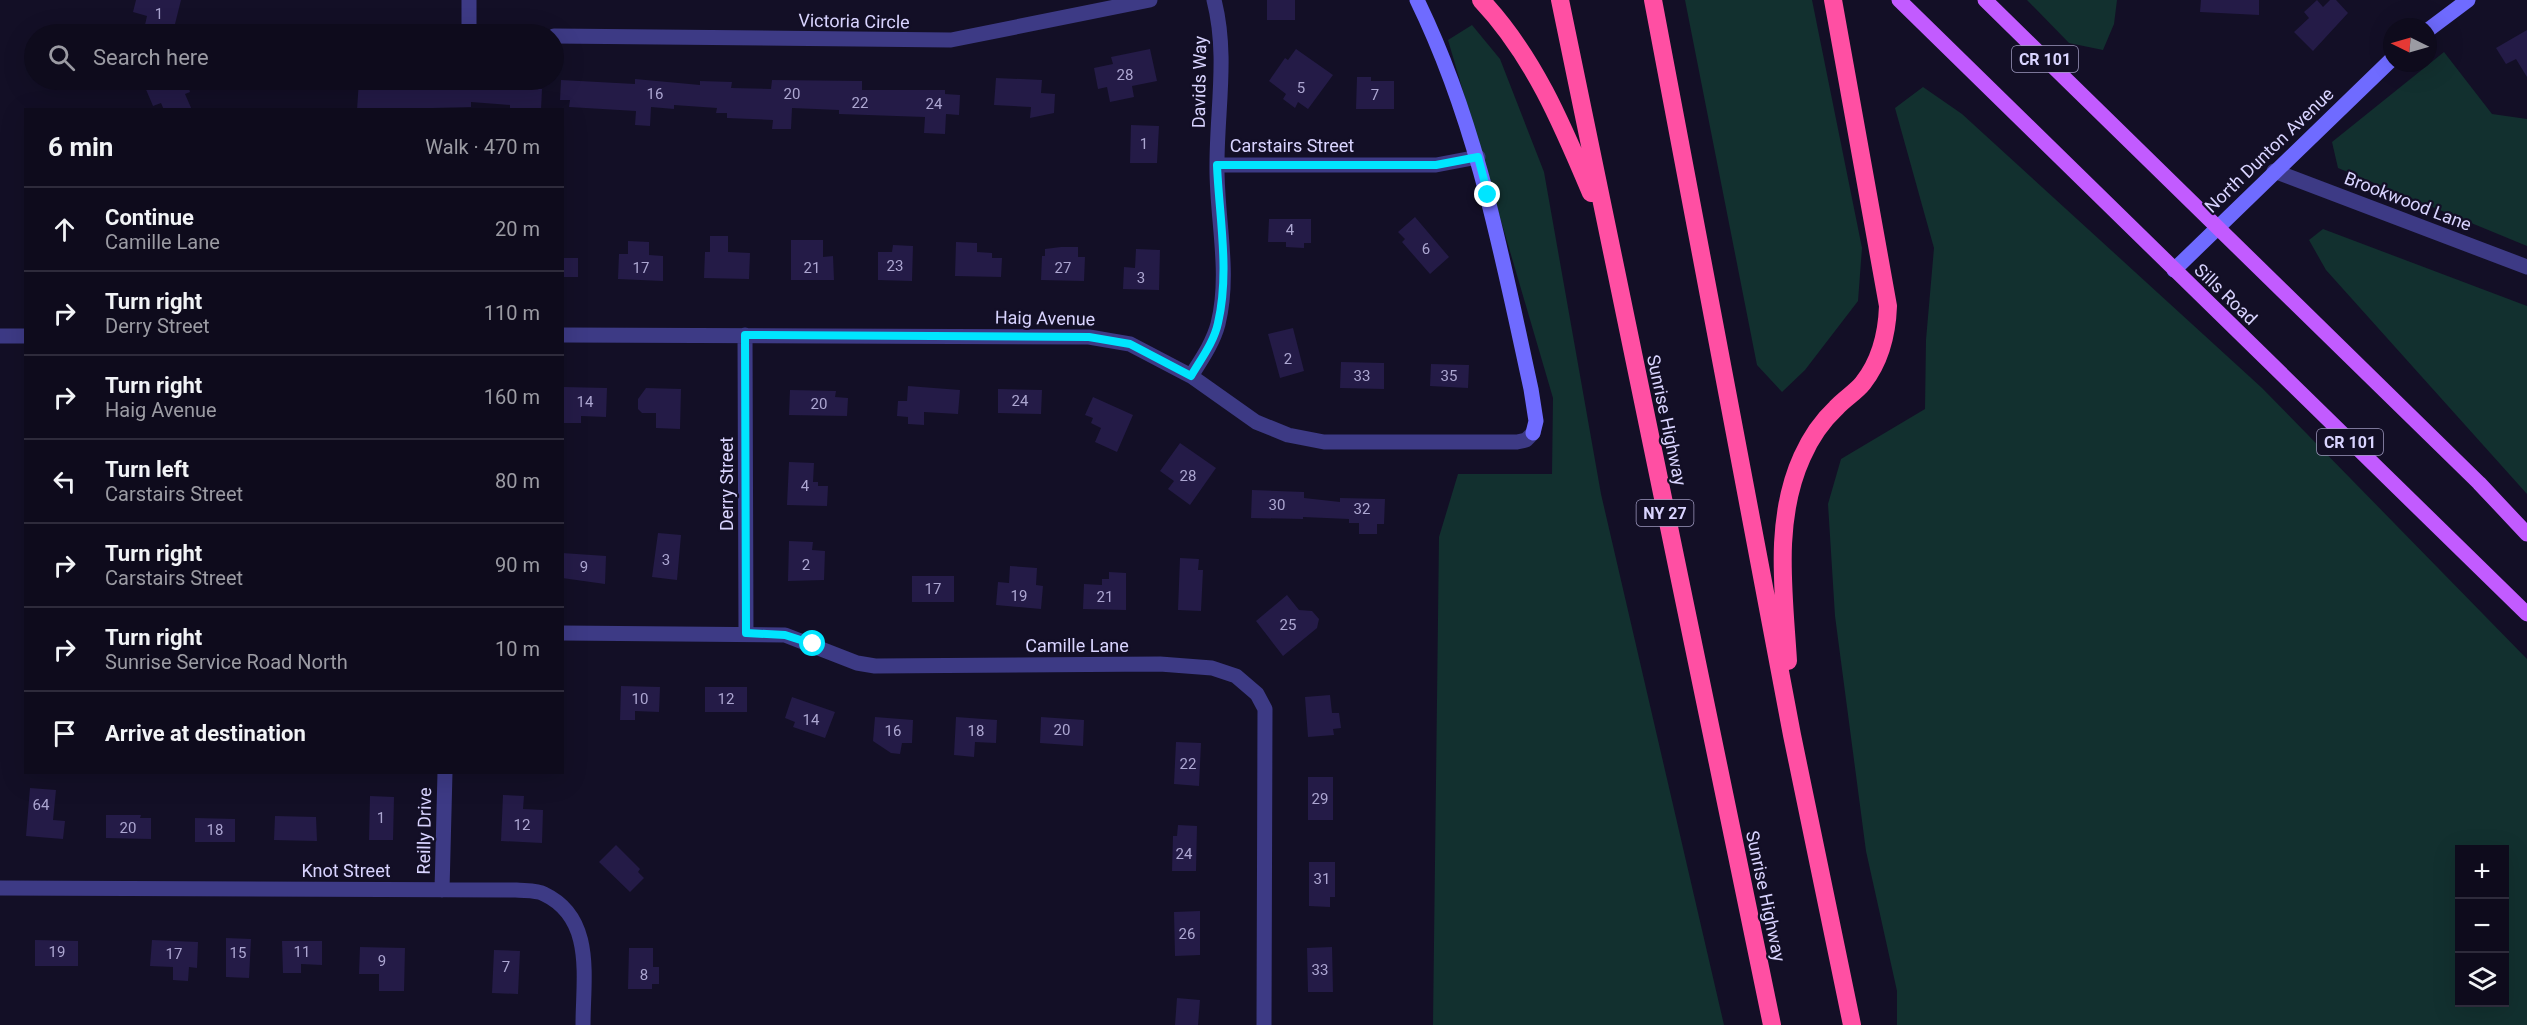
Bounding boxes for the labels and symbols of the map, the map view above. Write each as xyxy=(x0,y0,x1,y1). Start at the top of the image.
house number: 1 xyxy=(155,5,163,23)
street label: Victoria Circle xyxy=(798,10,910,32)
north arrow xyxy=(2383,18,2437,72)
street label: Davids Way xyxy=(1188,35,1210,128)
road number: CR 101 xyxy=(2012,46,2078,72)
house number: 28 xyxy=(1117,66,1133,84)
house number: 5 xyxy=(1297,79,1305,97)
street label: North Dunton Avenue xyxy=(2200,83,2338,217)
house number: 16 xyxy=(647,85,663,103)
house number: 20 xyxy=(784,85,800,103)
house number: 7 xyxy=(1371,86,1379,104)
house number: 22 xyxy=(852,94,868,112)
house number: 24 xyxy=(926,95,943,113)
house number: 1 xyxy=(1140,135,1148,153)
street label: Carstairs Street xyxy=(1230,135,1354,156)
street label: Brookwood Lane xyxy=(2341,167,2475,235)
route end xyxy=(1474,181,1500,207)
house number: 4 xyxy=(1286,221,1295,239)
house number: 6 xyxy=(1422,240,1430,258)
house number: 23 xyxy=(887,257,903,275)
house number: 17 xyxy=(633,259,649,277)
house number: 21 xyxy=(804,259,820,277)
house number: 27 xyxy=(1055,259,1071,277)
street label: Sills Road xyxy=(2190,259,2262,329)
house number: 3 xyxy=(1137,269,1145,287)
street label: Haig Avenue xyxy=(995,307,1095,329)
house number: 2 xyxy=(1284,350,1292,368)
street label: Sunrise Highway xyxy=(1643,353,1691,488)
house number: 33 xyxy=(1354,367,1370,385)
house number: 35 xyxy=(1441,367,1457,385)
house number: 24 xyxy=(1012,392,1029,410)
house number: 14 xyxy=(577,393,594,411)
house number: 20 xyxy=(811,395,827,413)
road number: CR 101 xyxy=(2317,429,2383,455)
street label: Derry Street xyxy=(716,437,737,531)
house number: 28 xyxy=(1180,467,1196,485)
house number: 4 xyxy=(801,477,810,495)
house number: 30 xyxy=(1269,496,1285,514)
house number: 32 xyxy=(1354,500,1370,518)
road number: NY 27 xyxy=(1636,500,1694,526)
house number: 3 xyxy=(662,551,670,569)
house number: 2 xyxy=(802,556,810,574)
house number: 9 xyxy=(580,558,588,576)
house number: 17 xyxy=(925,580,941,598)
house number: 19 xyxy=(1011,587,1027,605)
house number: 21 xyxy=(1097,588,1113,606)
house number: 25 xyxy=(1280,616,1296,634)
route start xyxy=(799,630,825,656)
street label: Camille Lane xyxy=(1025,635,1129,656)
house number: 10 xyxy=(632,690,648,708)
house number: 12 xyxy=(718,690,734,708)
house number: 14 xyxy=(803,711,820,729)
house number: 20 xyxy=(1054,721,1070,739)
house number: 16 xyxy=(885,722,901,740)
house number: 18 xyxy=(968,722,984,740)
house number: 22 xyxy=(1180,755,1196,773)
street label: Reilly Drive xyxy=(413,787,435,875)
house number: 29 xyxy=(1312,790,1328,808)
house number: 64 xyxy=(33,796,50,814)
house number: 1 xyxy=(377,809,385,827)
house number: 12 xyxy=(514,816,530,834)
house number: 20 xyxy=(120,819,136,837)
house number: 18 xyxy=(207,821,223,839)
street label: Sunrise Highway xyxy=(1742,829,1790,964)
house number: 24 xyxy=(1176,845,1193,863)
street label: Knot Street xyxy=(301,860,391,881)
house number: 31 xyxy=(1314,870,1330,888)
house number: 26 xyxy=(1179,925,1195,943)
house number: 19 xyxy=(49,943,65,961)
house number: 11 xyxy=(294,943,310,961)
house number: 15 xyxy=(230,944,246,962)
house number: 17 xyxy=(166,945,182,963)
house number: 9 xyxy=(378,952,386,970)
house number: 7 xyxy=(502,958,510,976)
house number: 33 xyxy=(1312,961,1328,979)
house number: 8 xyxy=(640,966,648,984)

